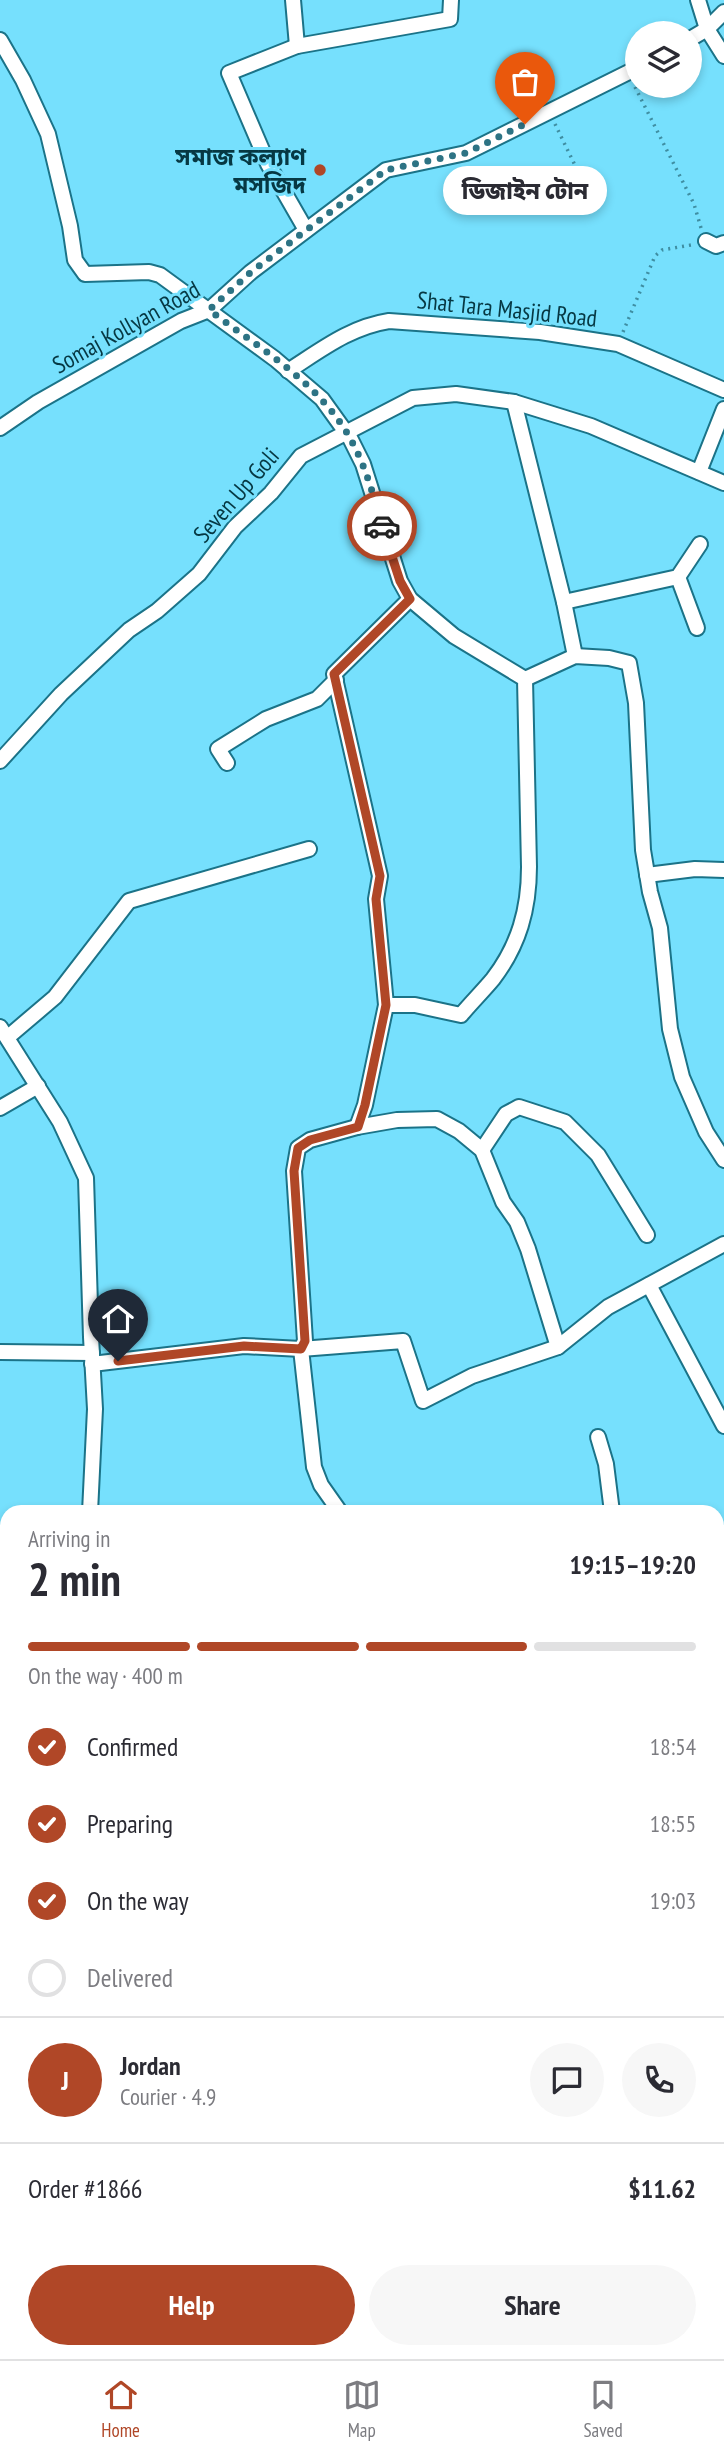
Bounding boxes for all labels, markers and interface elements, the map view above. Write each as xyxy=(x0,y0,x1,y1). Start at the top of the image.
map controls xyxy=(625,21,702,98)
button: layers xyxy=(625,21,702,98)
pin xyxy=(495,52,555,124)
icon: bag xyxy=(506,63,544,101)
place label: সমাজ কল্যাণ মসজিদ xyxy=(174,141,306,200)
marker: সমাজ কল্যাণ মসজিদ xyxy=(312,162,328,178)
callout: ডিজাইন টোন xyxy=(443,166,607,215)
text: ডিজাইন টোন xyxy=(462,176,588,205)
street label: Somaj Kollyan Road xyxy=(47,274,205,380)
street label: Shat Tara Masjid Road xyxy=(415,284,599,334)
street label: Seven Up Goli xyxy=(186,441,286,549)
courier xyxy=(347,491,417,561)
icon: car xyxy=(363,507,401,545)
pin xyxy=(88,1289,148,1361)
icon: home xyxy=(99,1300,137,1338)
text: Arriving in xyxy=(28,1524,110,1553)
text: 19:15–19:20 xyxy=(569,1548,696,1581)
text: 2 min xyxy=(28,1549,121,1609)
text: On the way · 400 m xyxy=(28,1661,183,1690)
icon: check xyxy=(28,1728,66,1766)
text: Confirmed xyxy=(87,1730,178,1763)
text: 18:54 xyxy=(650,1732,696,1761)
icon: check xyxy=(28,1805,66,1843)
text: Preparing xyxy=(87,1807,173,1840)
text: 18:55 xyxy=(650,1809,696,1838)
icon: check xyxy=(28,1882,66,1920)
text: On the way xyxy=(87,1884,189,1917)
text: 19:03 xyxy=(650,1886,696,1915)
text: Delivered xyxy=(87,1961,173,1994)
button: chat xyxy=(530,2043,604,2117)
button: phone xyxy=(622,2043,696,2117)
text: Jordan xyxy=(120,2049,181,2082)
text: J xyxy=(61,2064,69,2097)
text: Courier · 4.9 xyxy=(120,2082,216,2111)
text: Order #1866 xyxy=(28,2172,143,2205)
text: $11.62 xyxy=(628,2172,696,2205)
button: Help xyxy=(28,2265,355,2345)
button: Share xyxy=(369,2265,696,2345)
tab: Home xyxy=(101,2376,140,2442)
tab: Map xyxy=(343,2376,381,2442)
tab: Saved xyxy=(583,2376,623,2442)

